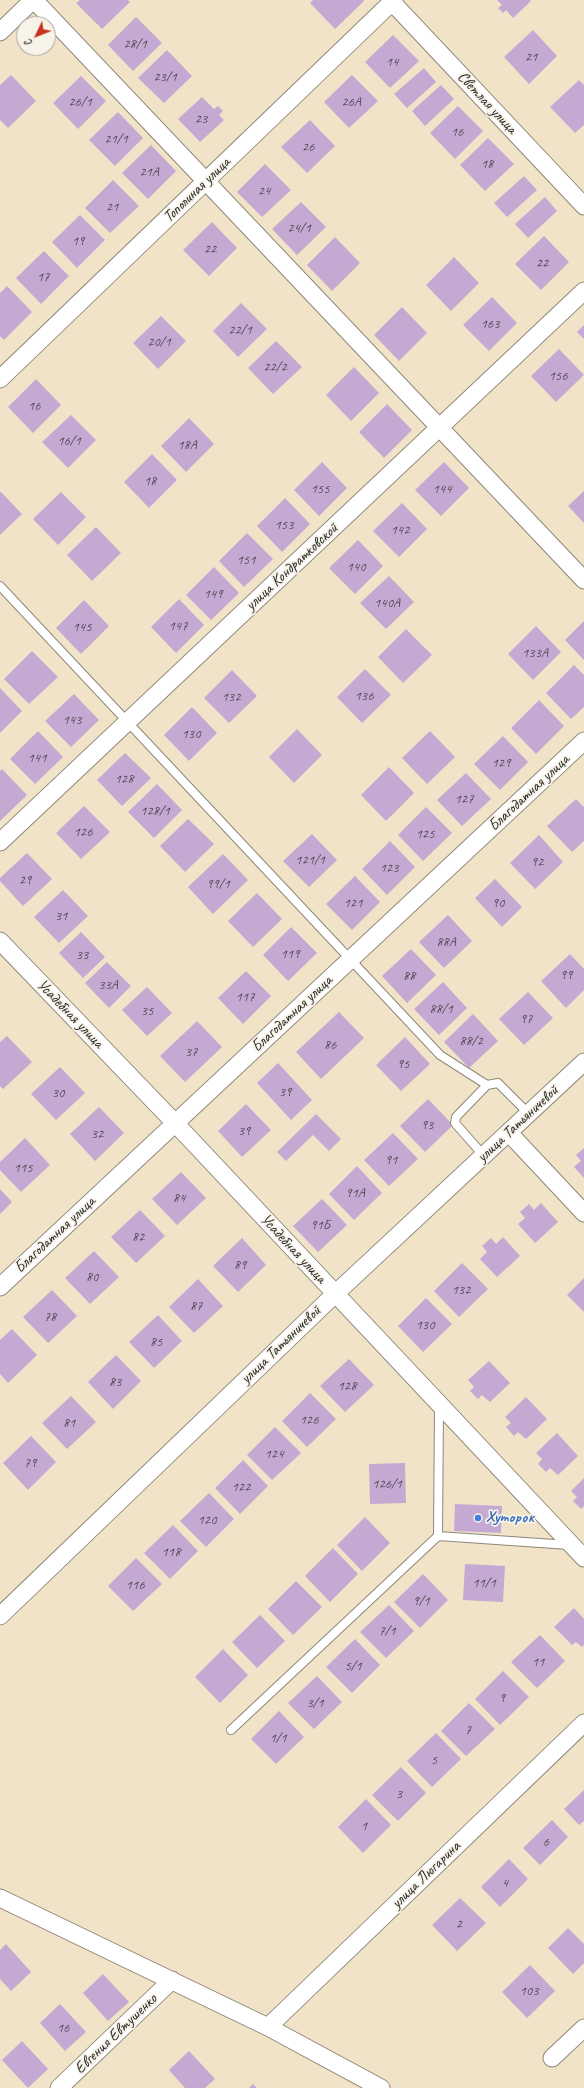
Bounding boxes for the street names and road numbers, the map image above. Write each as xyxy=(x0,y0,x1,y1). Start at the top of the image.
street label: Светлая улица xyxy=(453,68,521,138)
street label: Тополиная улица xyxy=(159,153,235,227)
street label: улица Кондратковской xyxy=(242,519,342,615)
street label: Благодатная улица xyxy=(484,751,574,835)
street label: Благодатная улица xyxy=(247,972,337,1056)
street label: Усадебная улица xyxy=(32,976,108,1052)
street label: улица Татьяничевой xyxy=(473,1081,563,1167)
street label: Благодатная улица xyxy=(10,1193,100,1277)
street label: Усадебная улица xyxy=(256,1210,330,1288)
street label: улица Татьяничевой xyxy=(237,1302,325,1388)
street label: улица Люгарина xyxy=(387,1837,465,1913)
street label: Евгения Евтушенко xyxy=(71,1990,161,2078)

